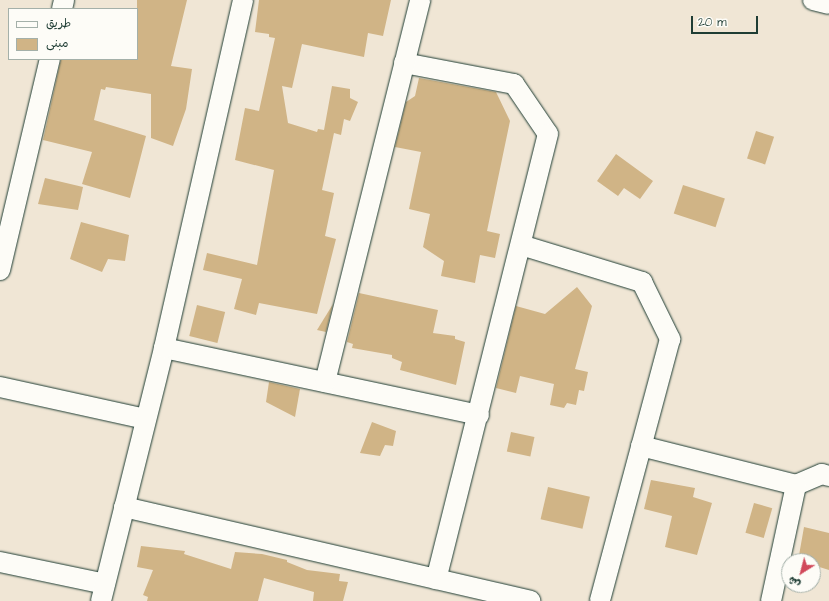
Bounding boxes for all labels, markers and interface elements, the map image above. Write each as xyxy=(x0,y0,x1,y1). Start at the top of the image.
legend xyxy=(8,8,138,60)
scale bar xyxy=(693,8,760,34)
text: 20 m xyxy=(698,14,727,31)
text: طريق xyxy=(46,15,71,32)
text: مبنى xyxy=(46,35,69,52)
north arrow xyxy=(781,553,821,593)
text: ش xyxy=(785,573,804,592)

